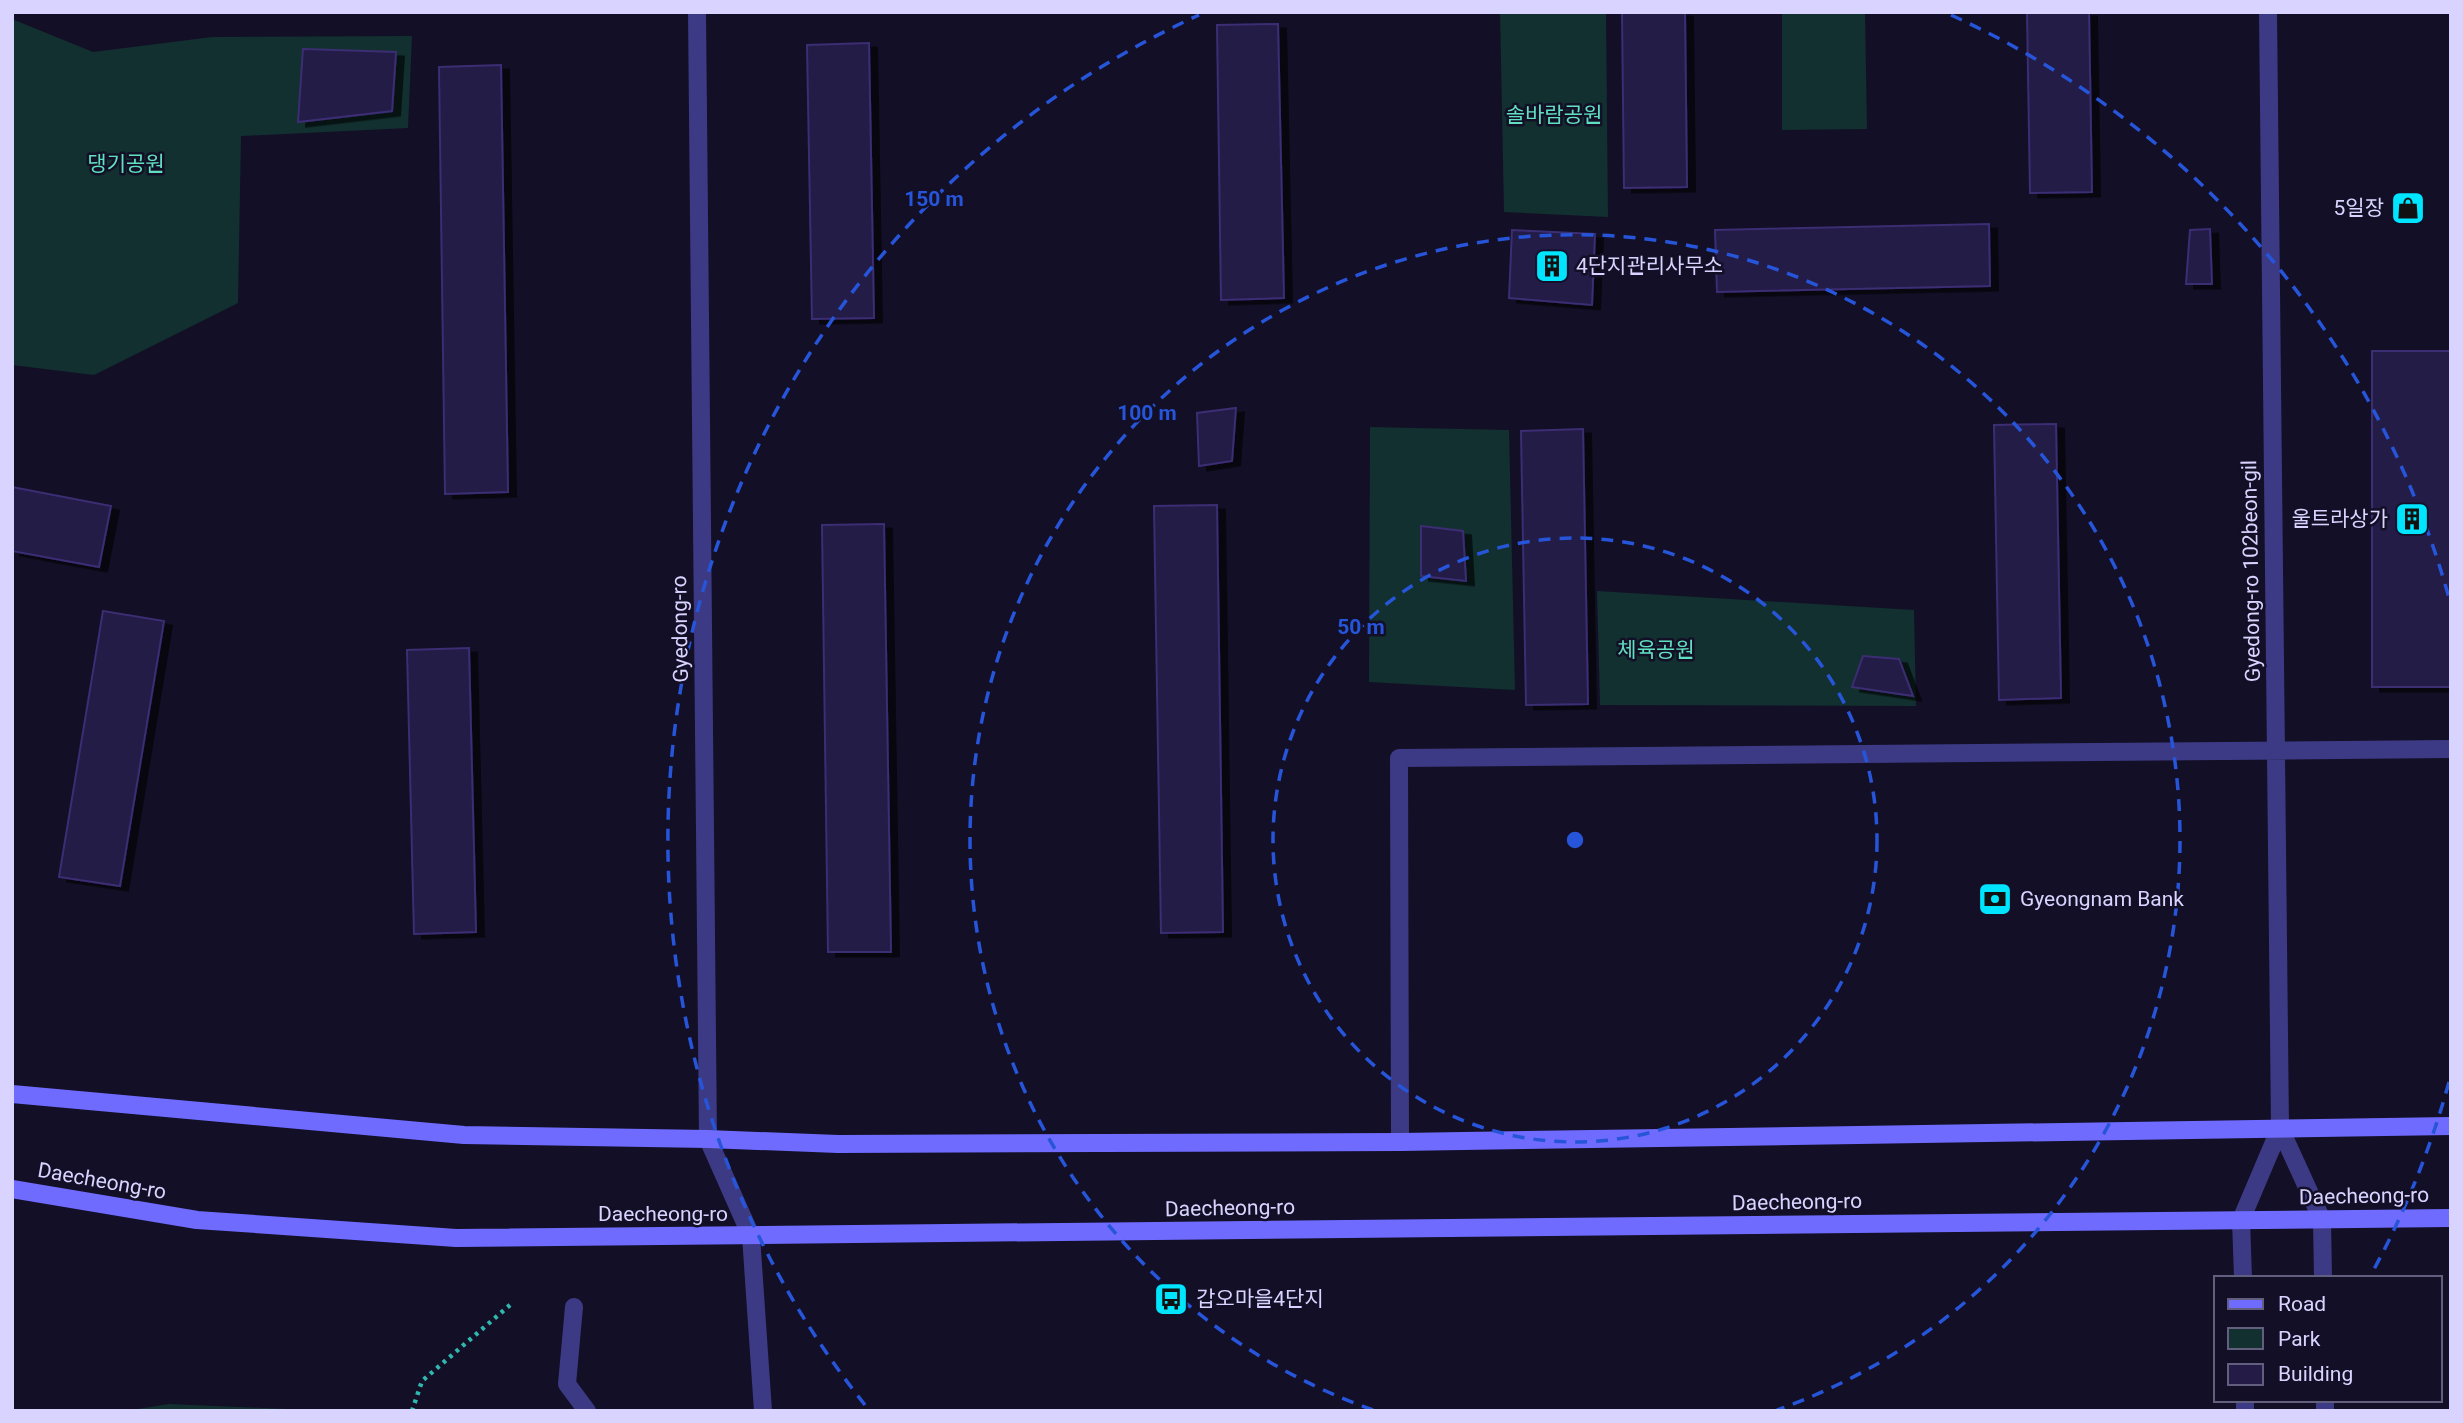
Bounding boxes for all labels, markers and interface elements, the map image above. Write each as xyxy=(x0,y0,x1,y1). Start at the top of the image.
park label: 솔바람공원 xyxy=(1506,103,1602,127)
park label: 댕기공원 xyxy=(87,152,165,176)
text: 150 m xyxy=(904,187,964,211)
shop icon: 5일장 xyxy=(2389,189,2427,227)
place label: 5일장 xyxy=(2334,196,2384,220)
building icon: 4단지관리사무소 xyxy=(1533,247,1571,285)
place label: 4단지관리사무소 xyxy=(1576,254,1723,278)
text: 100 m xyxy=(1117,401,1177,425)
street label: Gyedong-ro 102beon-gil xyxy=(2237,460,2265,682)
building icon: 울트라상가 xyxy=(2393,500,2431,538)
place label: 울트라상가 xyxy=(2291,507,2388,531)
street label: Gyedong-ro xyxy=(667,575,693,683)
text: 50 m xyxy=(1337,615,1385,639)
park label: 체육공원 xyxy=(1617,638,1695,662)
centre of rings xyxy=(1563,828,1587,852)
bank icon: Gyeongnam Bank xyxy=(1976,880,2014,918)
place label: Gyeongnam Bank xyxy=(2020,887,2184,911)
street label: Daecheong-ro xyxy=(36,1158,168,1204)
street label: Daecheong-ro xyxy=(2299,1183,2429,1209)
street label: Daecheong-ro xyxy=(1732,1189,1862,1215)
street label: Daecheong-ro xyxy=(1165,1195,1295,1221)
street label: Daecheong-ro xyxy=(598,1202,728,1226)
legend xyxy=(2214,1276,2442,1402)
bus stop icon: 갑오마을4단지 xyxy=(1152,1280,1190,1318)
place label: 갑오마을4단지 xyxy=(1196,1287,1324,1311)
text: Road xyxy=(2278,1292,2326,1316)
text: Park xyxy=(2278,1327,2321,1351)
text: Building xyxy=(2278,1362,2353,1386)

